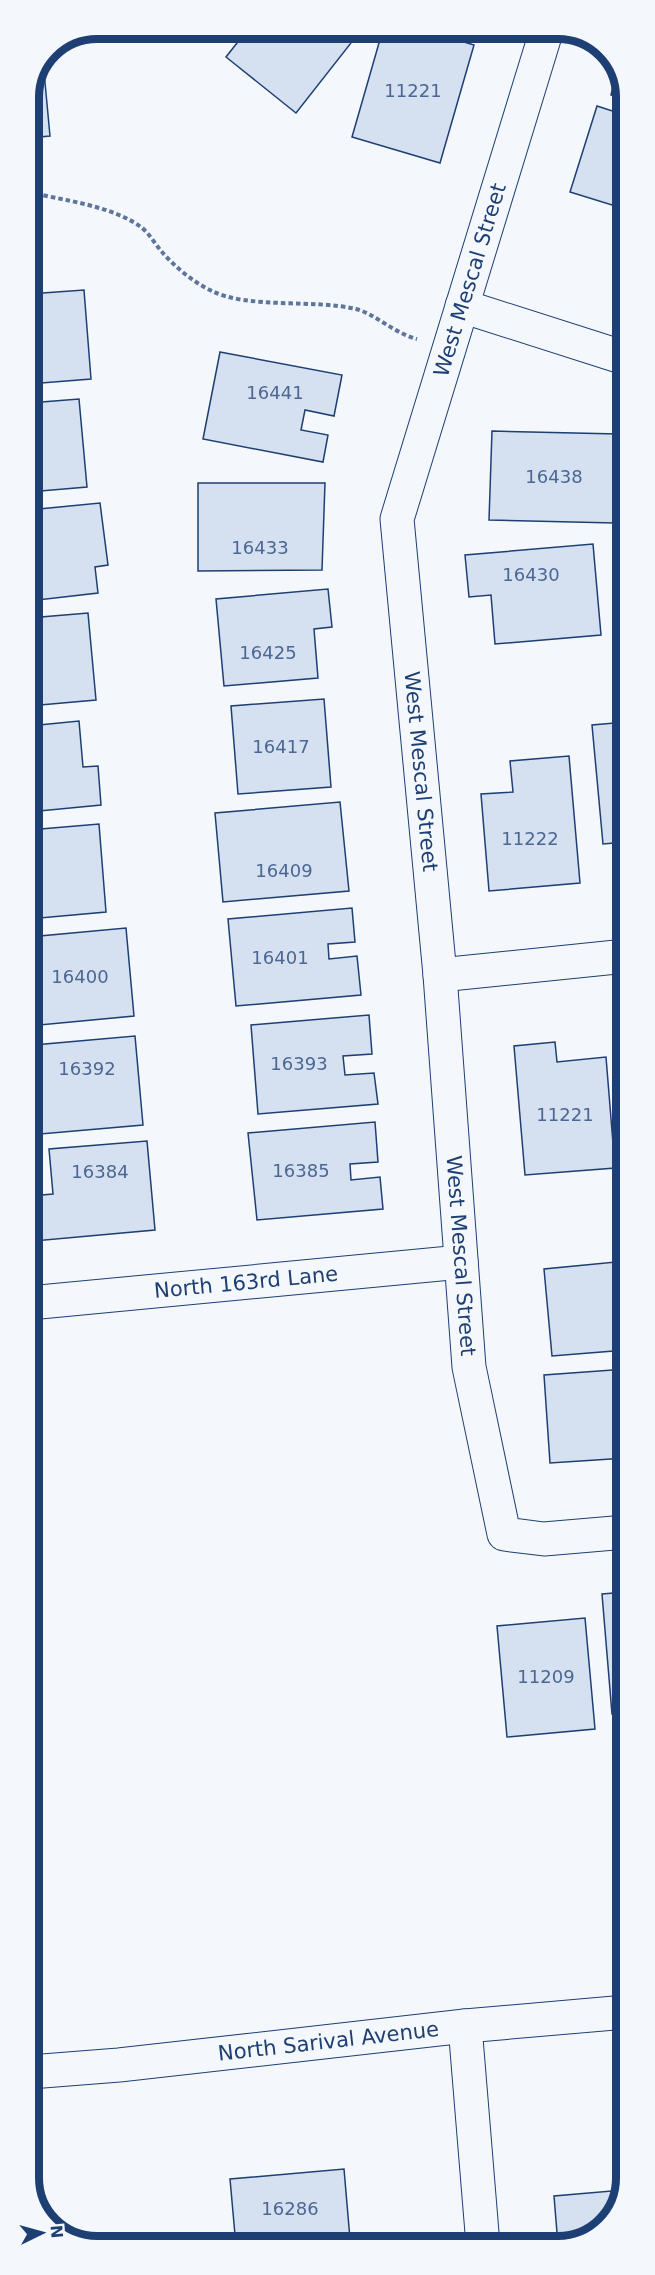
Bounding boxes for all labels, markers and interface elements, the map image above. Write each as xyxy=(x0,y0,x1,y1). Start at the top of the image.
house number: 11221 xyxy=(384,80,442,101)
street label: West Mescal Street xyxy=(429,180,511,380)
house number: 16441 xyxy=(246,382,304,403)
house number: 16438 xyxy=(525,466,583,487)
house number: 16433 xyxy=(231,537,289,558)
house number: 16430 xyxy=(502,564,560,585)
house number: 16425 xyxy=(239,642,297,663)
street label: West Mescal Street xyxy=(399,670,442,873)
house number: 16417 xyxy=(252,736,310,757)
house number: 11222 xyxy=(501,828,559,849)
house number: 16409 xyxy=(255,860,313,881)
house number: 16401 xyxy=(251,947,309,968)
house number: 16400 xyxy=(51,966,109,987)
house number: 16393 xyxy=(270,1053,328,1074)
house number: 16392 xyxy=(58,1058,116,1079)
house number: 11221 xyxy=(536,1104,594,1125)
street label: West Mescal Street xyxy=(441,1155,480,1357)
house number: 16385 xyxy=(272,1160,330,1181)
house number: 16384 xyxy=(71,1161,129,1182)
street label: North 163rd Lane xyxy=(153,1262,339,1303)
house number: 11209 xyxy=(517,1666,575,1687)
street label: North Sarival Avenue xyxy=(217,2017,440,2066)
house number: 16286 xyxy=(261,2198,319,2219)
north arrow xyxy=(12,2203,72,2263)
text: N xyxy=(46,2224,66,2239)

